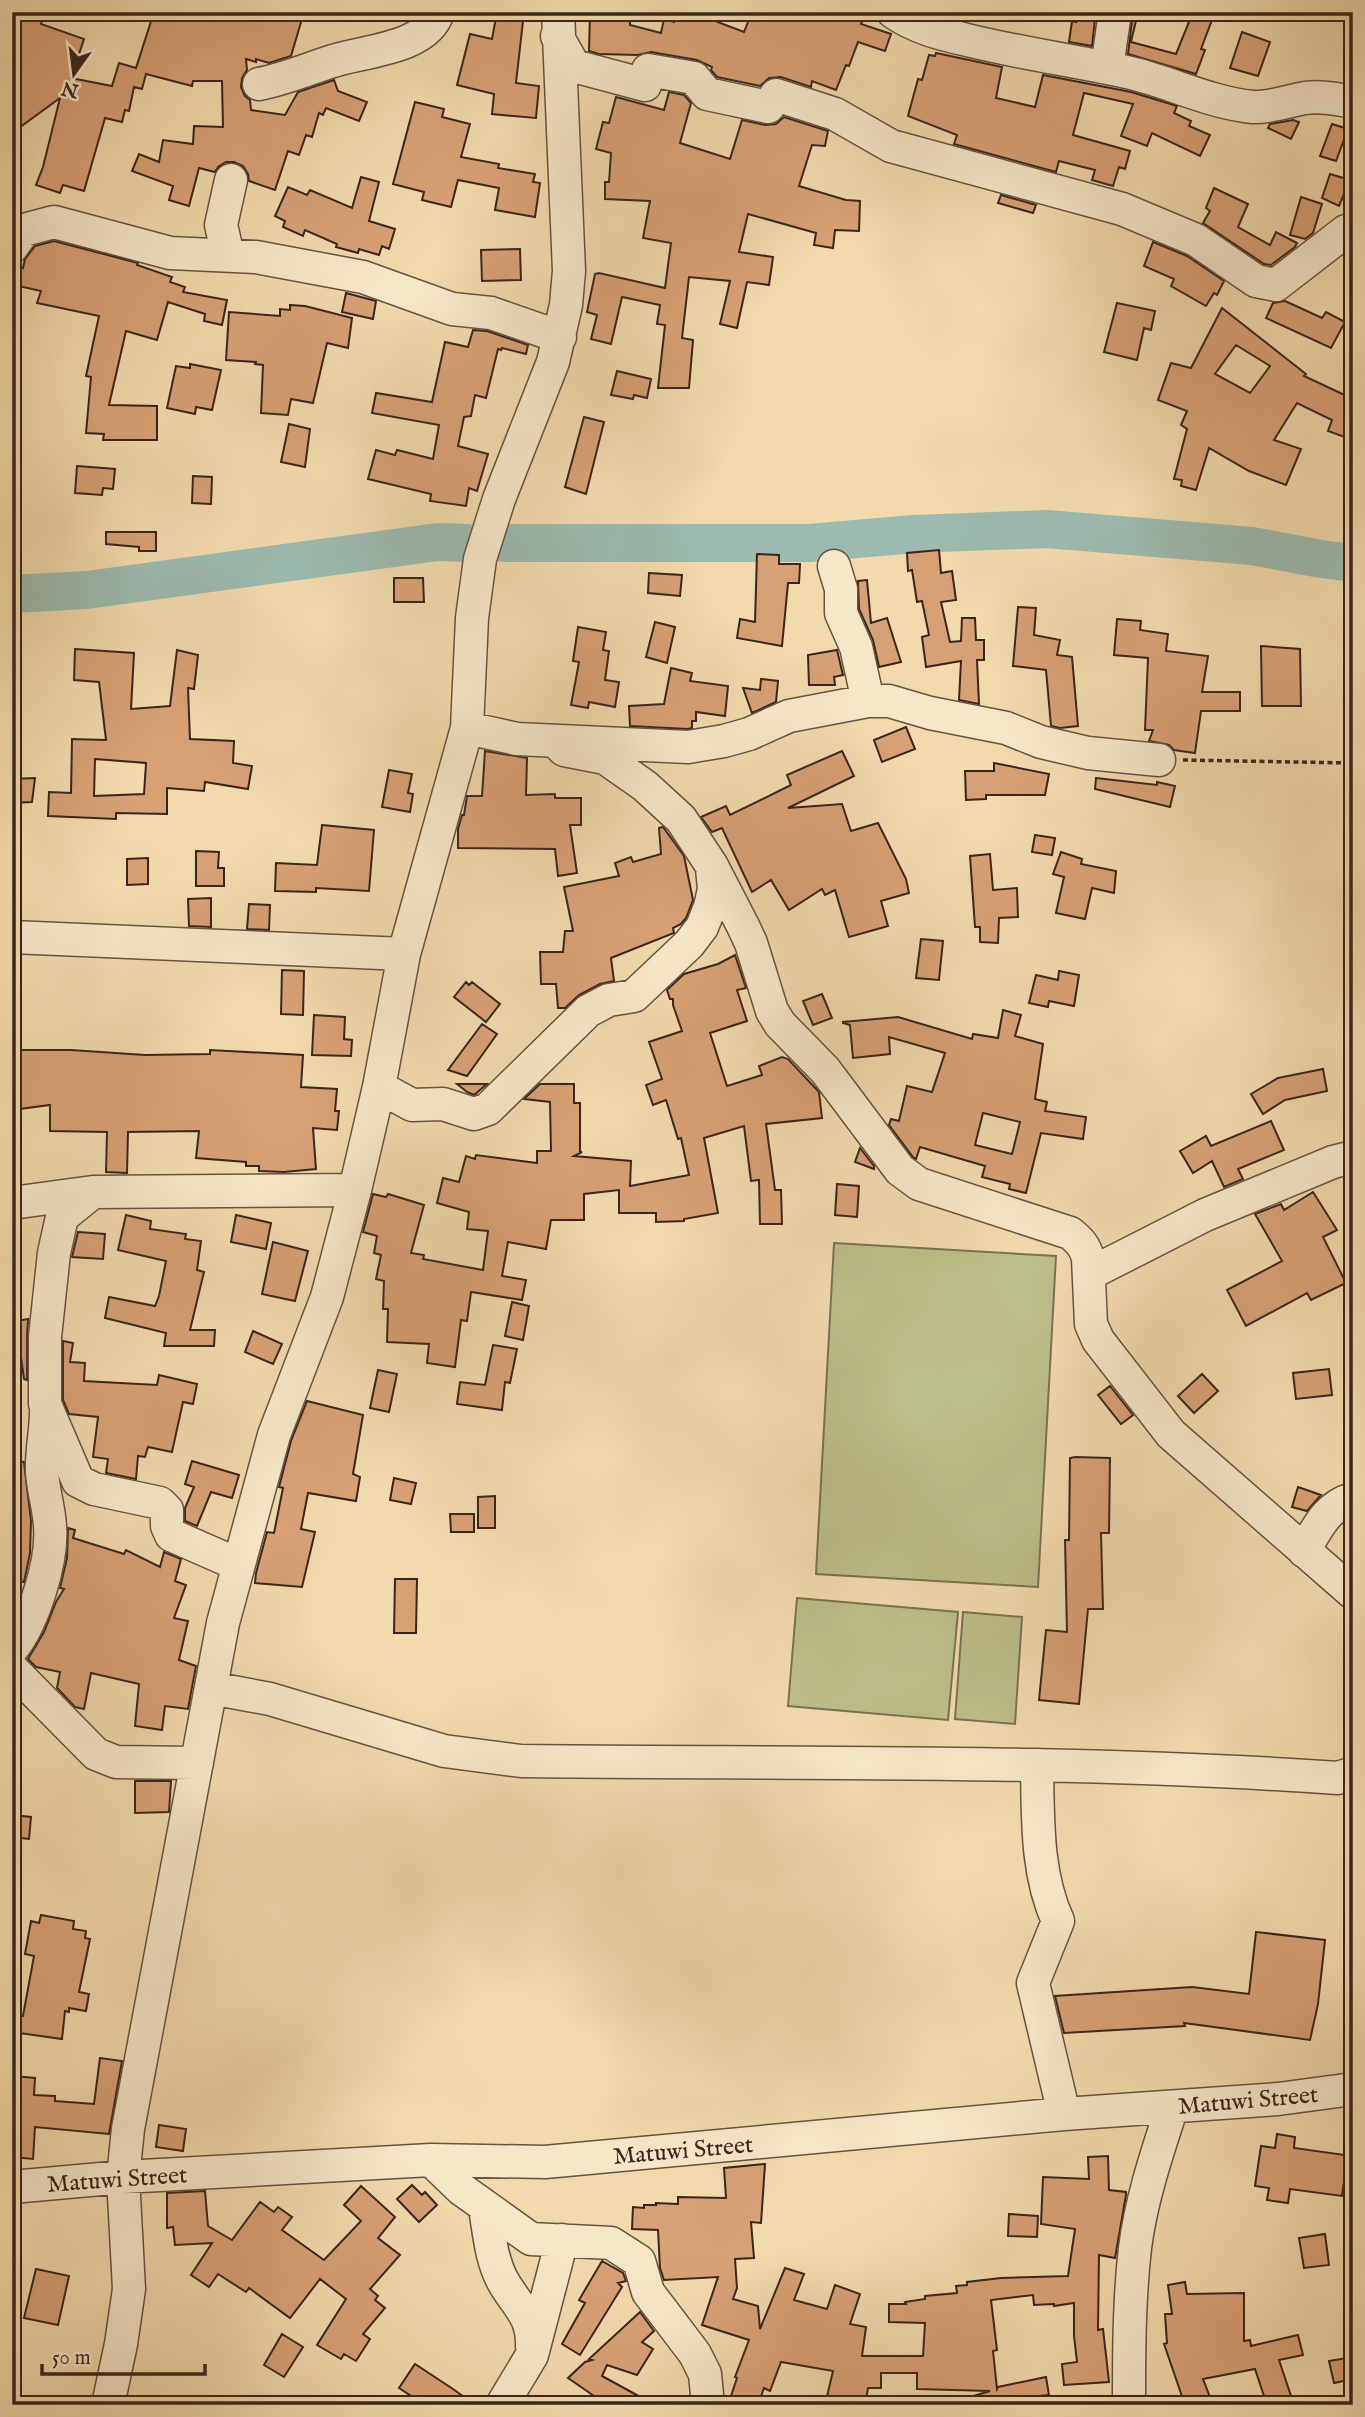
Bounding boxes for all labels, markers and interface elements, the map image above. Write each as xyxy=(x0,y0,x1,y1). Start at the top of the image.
north arrow xyxy=(38,38,108,108)
text: N xyxy=(59,75,82,102)
street label: Matuwi Street xyxy=(1177,2080,1320,2123)
street label: Matuwi Street xyxy=(612,2130,755,2173)
street label: Matuwi Street xyxy=(46,2160,188,2201)
scale bar xyxy=(42,2333,205,2377)
text: 50 m xyxy=(52,2345,91,2372)

